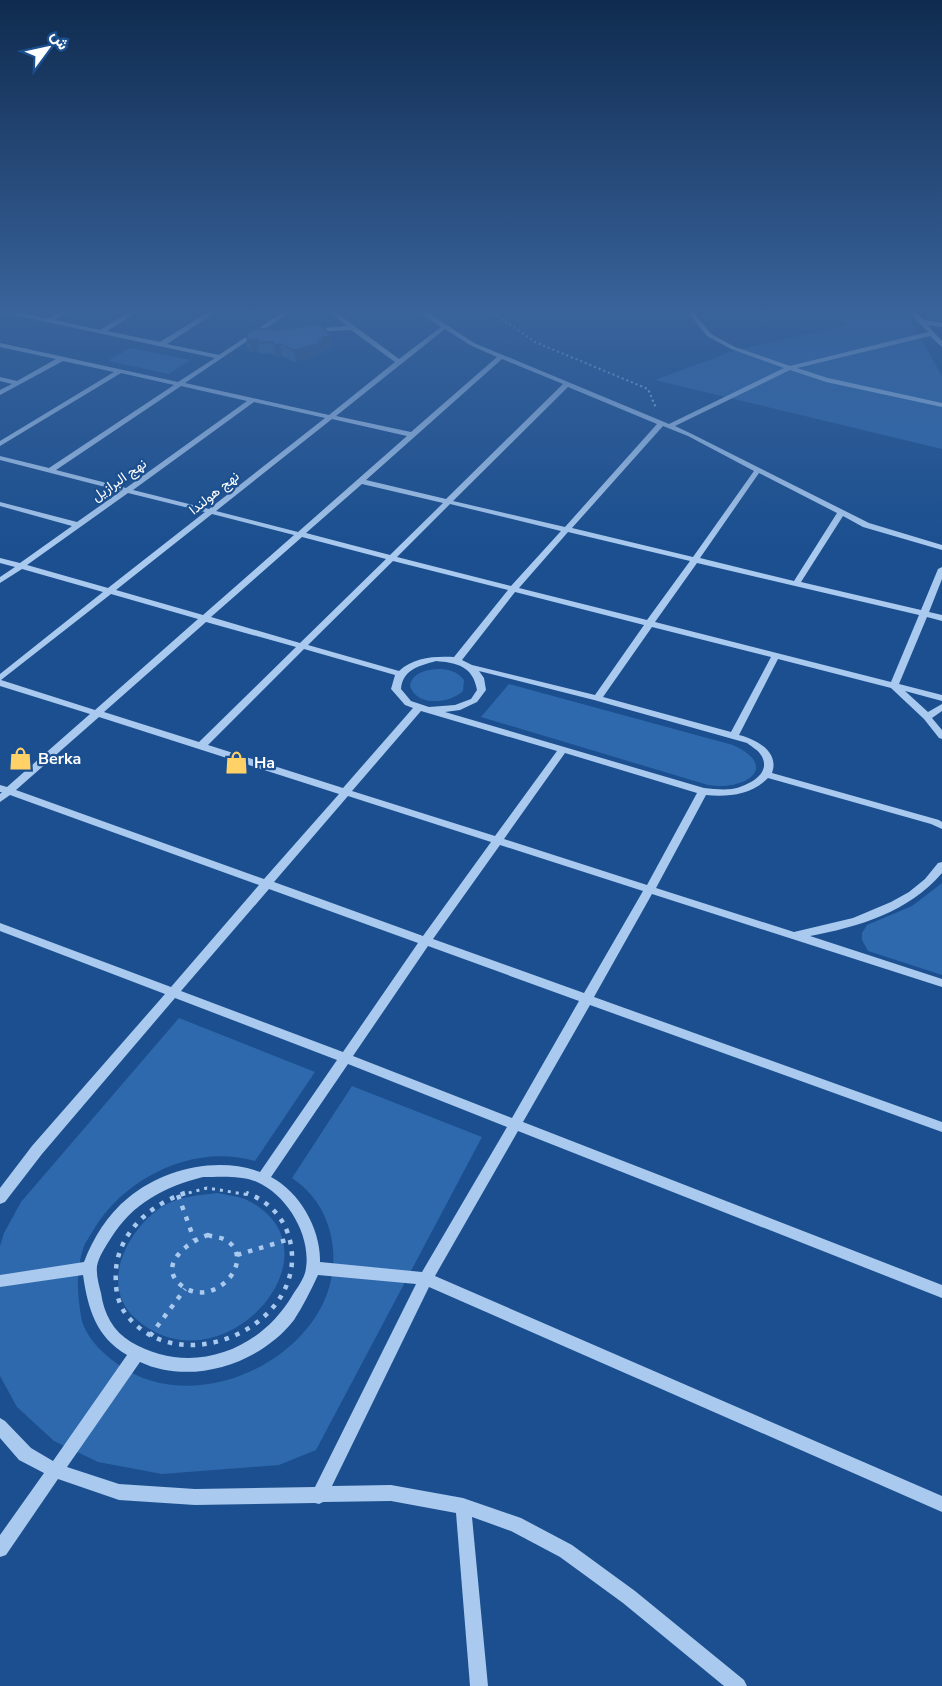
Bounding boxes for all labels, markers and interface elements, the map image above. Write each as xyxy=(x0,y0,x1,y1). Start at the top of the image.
north arrow xyxy=(18,18,78,78)
text: ش xyxy=(45,26,74,54)
street label: نهج البرازيل xyxy=(88,454,151,507)
street label: نهج هولندا xyxy=(185,467,244,520)
shop icon: Berka xyxy=(7,746,33,772)
place label: Berka xyxy=(38,748,81,770)
shop icon: Ha xyxy=(223,750,249,776)
place label: Ha xyxy=(254,752,275,774)

